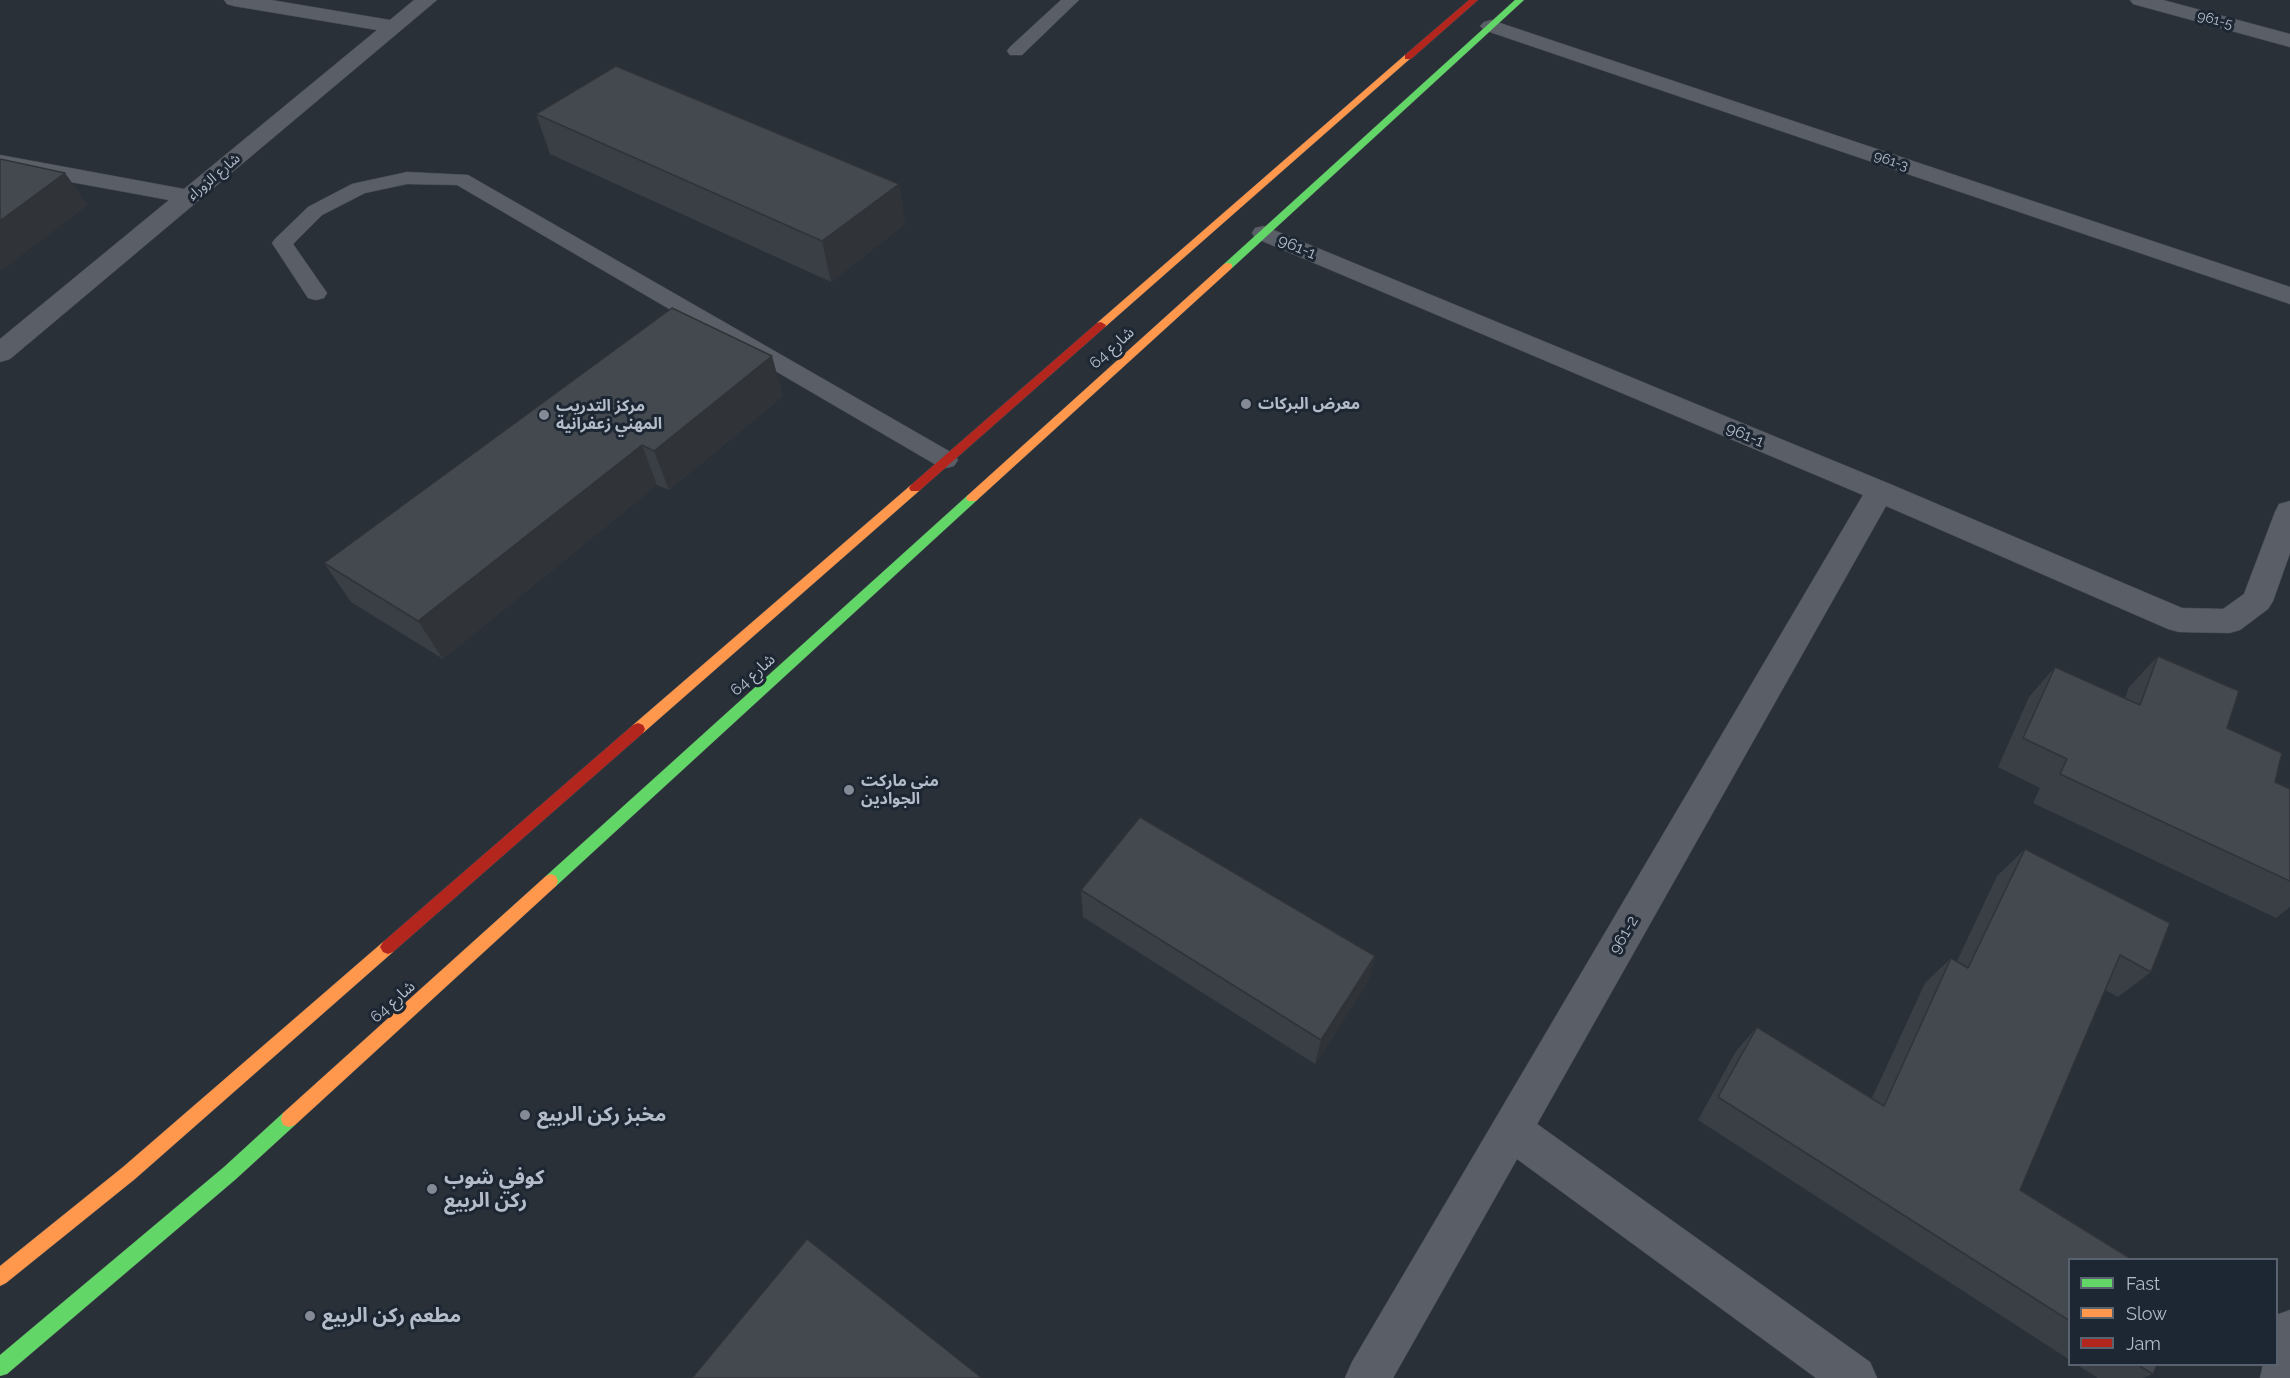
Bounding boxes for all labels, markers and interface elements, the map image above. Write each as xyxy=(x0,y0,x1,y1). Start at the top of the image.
street label: 961-5 xyxy=(2195,7,2235,33)
street label: 961-3 xyxy=(1872,147,1910,175)
street label: شارع الزوراء xyxy=(184,150,244,204)
street label: 961-1 xyxy=(1275,231,1319,263)
street label: شارع 64 xyxy=(1086,323,1138,373)
place label: معرض البركات xyxy=(1258,394,1360,414)
place label: مركز التدريب المهني زعفرانية xyxy=(556,396,662,434)
marker: معرض البركات xyxy=(1239,397,1253,411)
marker: مركز التدريب المهني زعفرانية xyxy=(537,408,551,422)
street label: 961-1 xyxy=(1723,419,1767,451)
street label: شارع 64 xyxy=(727,650,779,700)
place label: مني ماركت الجوادين xyxy=(861,771,939,809)
marker: مني ماركت الجوادين xyxy=(842,783,856,797)
street label: 961-2 xyxy=(1606,913,1642,957)
street label: شارع 64 xyxy=(367,977,419,1027)
place label: مخبز ركن الربيع xyxy=(537,1103,666,1127)
marker: مخبز ركن الربيع xyxy=(518,1108,532,1122)
place label: كوفي شوب ركن الربيع xyxy=(444,1166,544,1213)
marker: كوفي شوب ركن الربيع xyxy=(425,1182,439,1196)
legend xyxy=(2068,1258,2278,1366)
text: Fast xyxy=(2126,1273,2160,1294)
text: Slow xyxy=(2126,1303,2167,1324)
place label: مطعم ركن الربيع xyxy=(322,1304,461,1328)
marker: مطعم ركن الربيع xyxy=(303,1309,317,1323)
text: Jam xyxy=(2126,1333,2161,1354)

